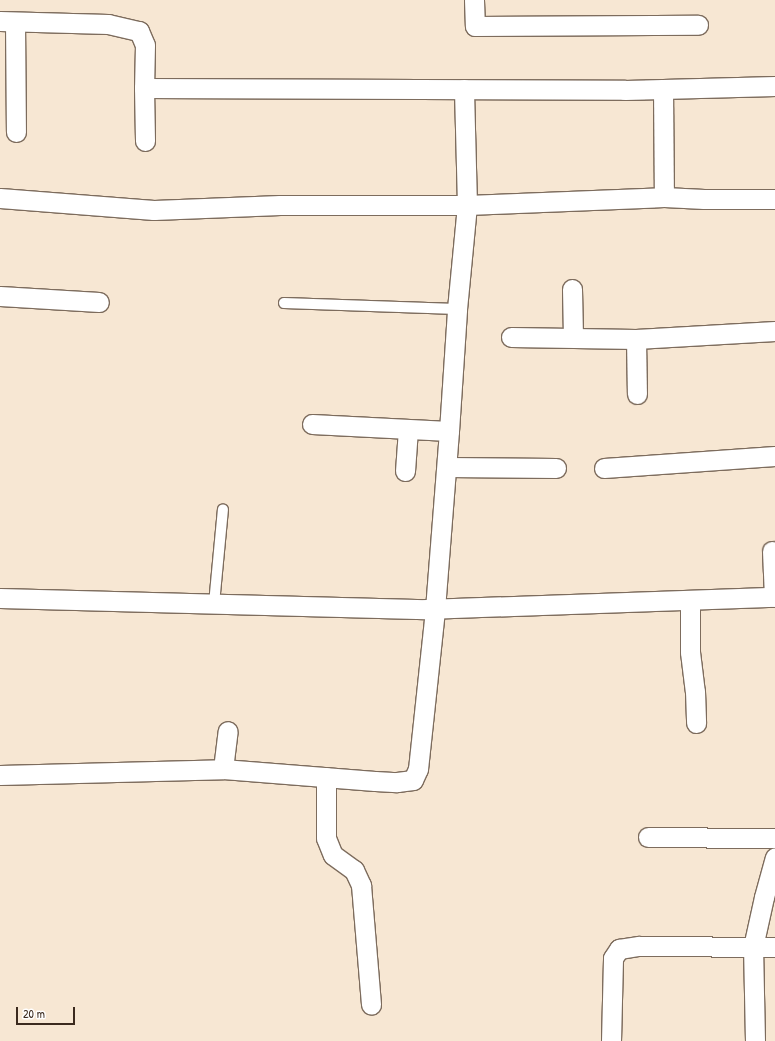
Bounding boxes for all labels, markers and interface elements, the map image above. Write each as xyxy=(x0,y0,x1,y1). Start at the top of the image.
scale bar xyxy=(18,999,77,1025)
text: 20 m xyxy=(23,1005,45,1022)

